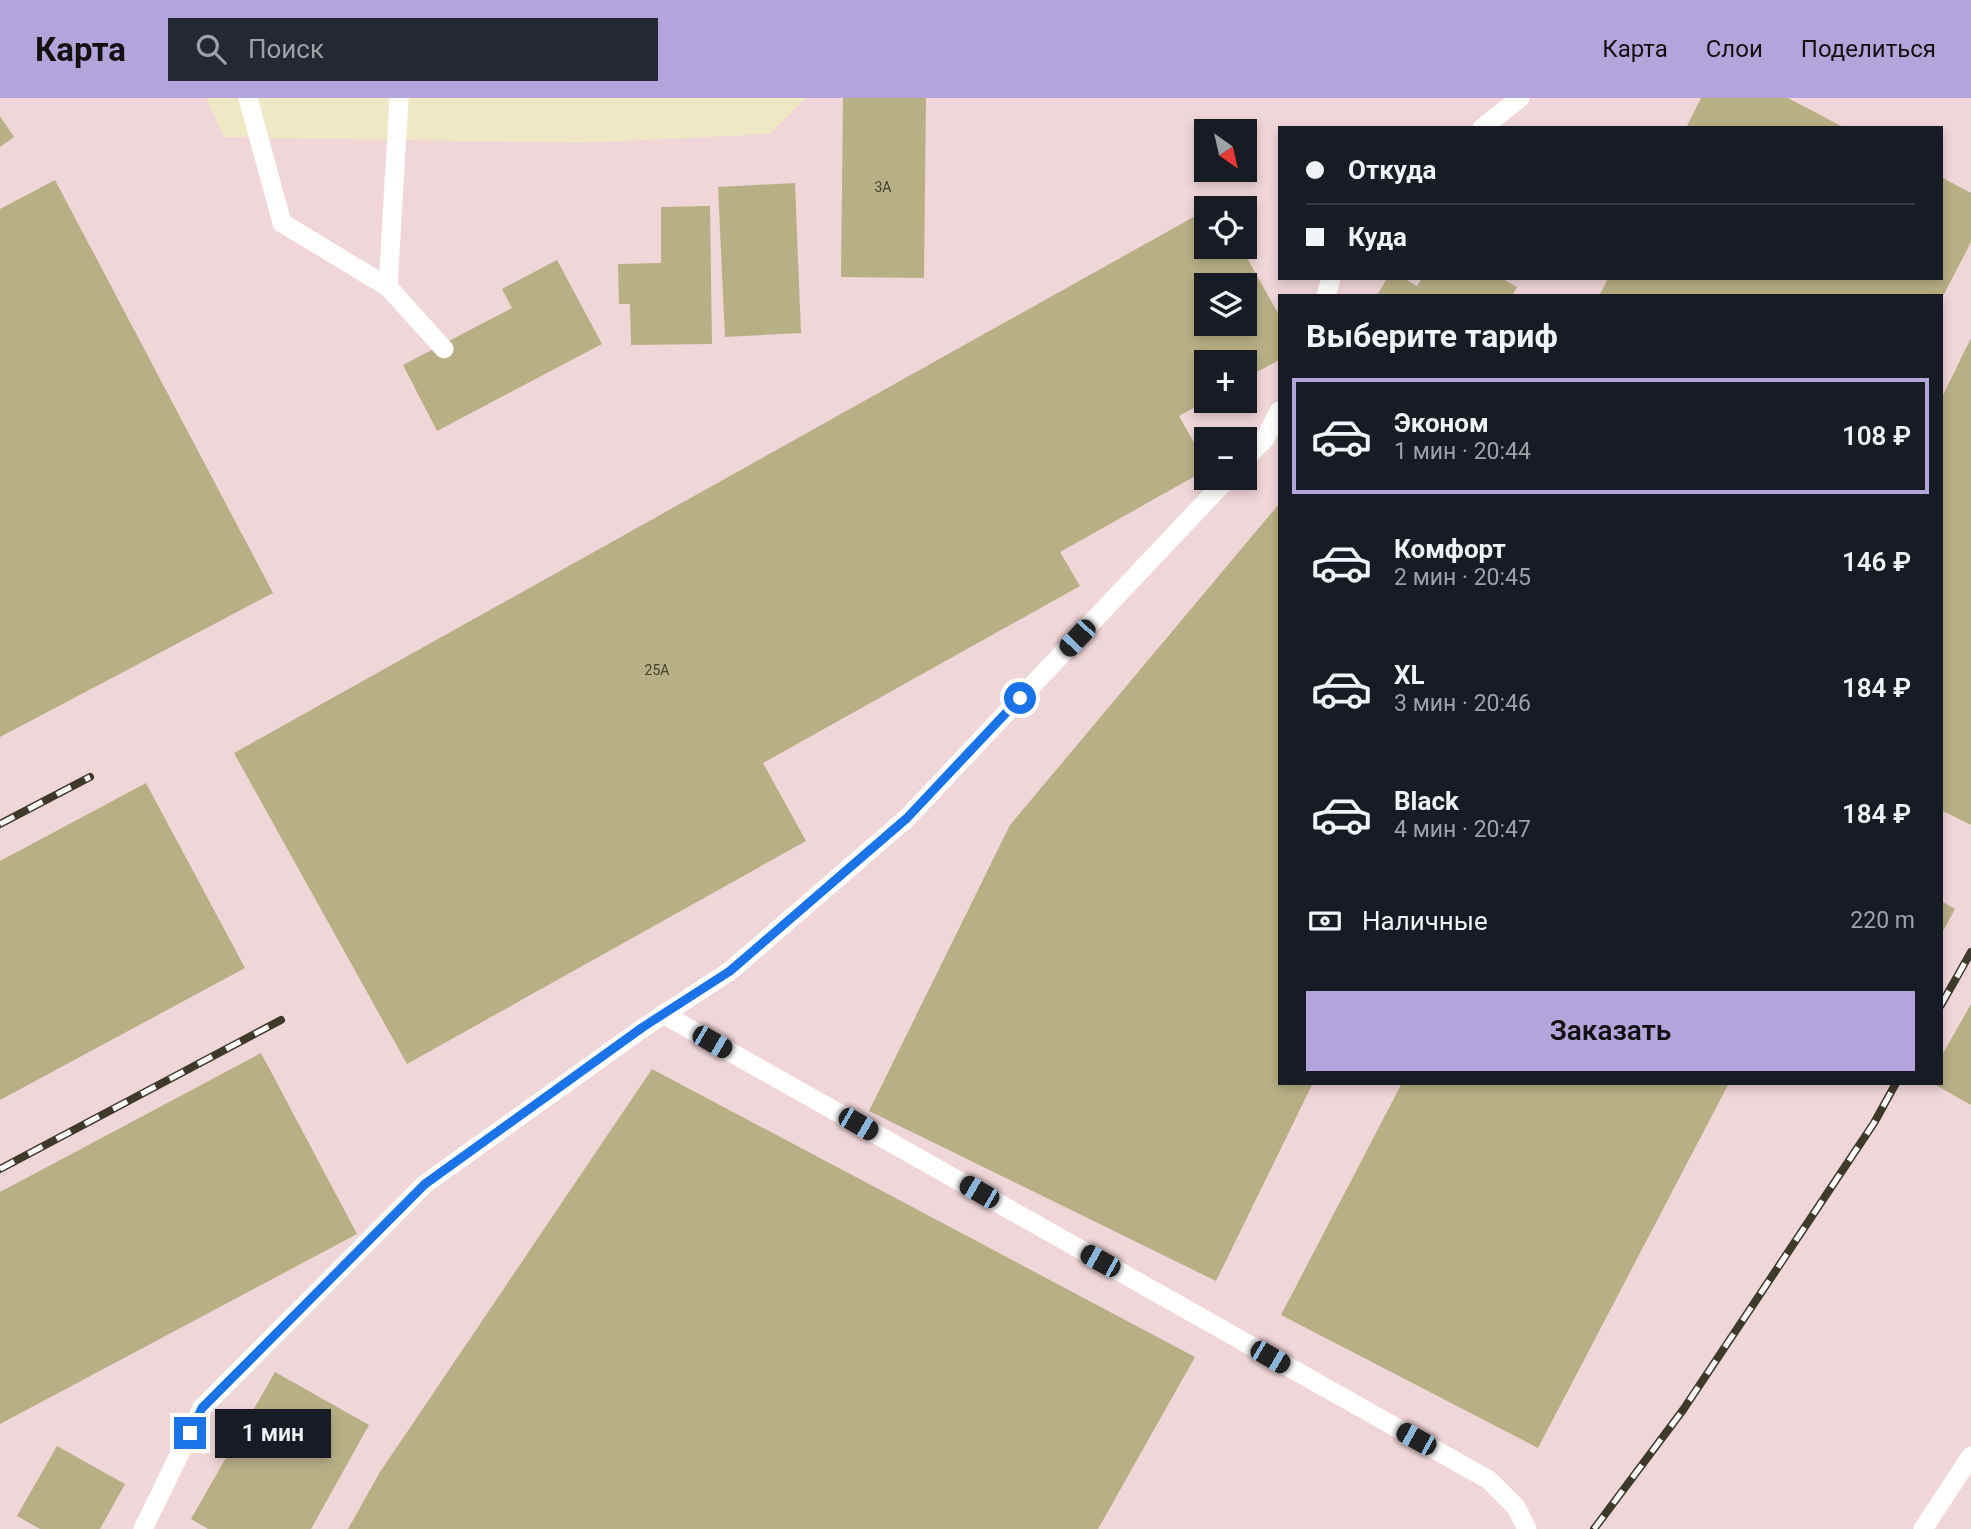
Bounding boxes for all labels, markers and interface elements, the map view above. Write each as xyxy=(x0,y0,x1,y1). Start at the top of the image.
search box xyxy=(168,18,658,81)
text: Карта xyxy=(35,30,126,69)
icon: search xyxy=(192,30,230,68)
text: Поиск xyxy=(248,34,324,64)
text: Карта xyxy=(1602,35,1668,63)
text: Слои xyxy=(1706,35,1763,63)
text: Поделиться xyxy=(1801,35,1936,63)
north arrow xyxy=(1194,119,1256,182)
map controls xyxy=(1194,119,1257,490)
text: Откуда xyxy=(1348,155,1437,185)
house number: 3А xyxy=(874,179,892,195)
button: locate xyxy=(1194,196,1257,259)
text: Куда xyxy=(1348,222,1407,252)
button: layers xyxy=(1194,273,1257,336)
text: Выберите тариф xyxy=(1306,317,1558,355)
button: + xyxy=(1194,350,1257,413)
icon: car xyxy=(1310,405,1373,468)
text: Эконом xyxy=(1394,408,1489,438)
text: 108 ₽ xyxy=(1842,421,1911,451)
button: − xyxy=(1194,427,1257,490)
text: 1 мин · 20:44 xyxy=(1394,438,1531,465)
icon: car xyxy=(1310,531,1373,594)
text: Комфорт xyxy=(1394,534,1506,564)
text: 146 ₽ xyxy=(1842,547,1911,577)
text: 2 мин · 20:45 xyxy=(1394,564,1531,591)
car xyxy=(1055,615,1100,661)
icon: car xyxy=(1310,657,1373,720)
text: XL xyxy=(1394,660,1425,690)
house number: 25А xyxy=(645,662,669,678)
text: 184 ₽ xyxy=(1842,673,1911,703)
route start xyxy=(1004,682,1036,714)
text: 3 мин · 20:46 xyxy=(1394,690,1531,717)
icon: car xyxy=(1310,783,1373,846)
text: Black xyxy=(1394,786,1459,816)
text: 184 ₽ xyxy=(1842,799,1911,829)
text: 4 мин · 20:47 xyxy=(1394,816,1531,843)
icon: cash xyxy=(1306,902,1344,940)
text: Наличные xyxy=(1362,906,1488,936)
text: 220 m xyxy=(1850,907,1915,934)
button: Заказать xyxy=(1306,991,1915,1071)
car xyxy=(689,1022,736,1062)
car xyxy=(835,1104,882,1144)
car xyxy=(956,1172,1003,1212)
car xyxy=(1077,1242,1124,1280)
car xyxy=(1247,1337,1294,1377)
callout: 1 мин xyxy=(214,1408,330,1458)
route end xyxy=(174,1417,206,1449)
text: 1 мин xyxy=(242,1420,304,1447)
car xyxy=(1393,1420,1440,1458)

